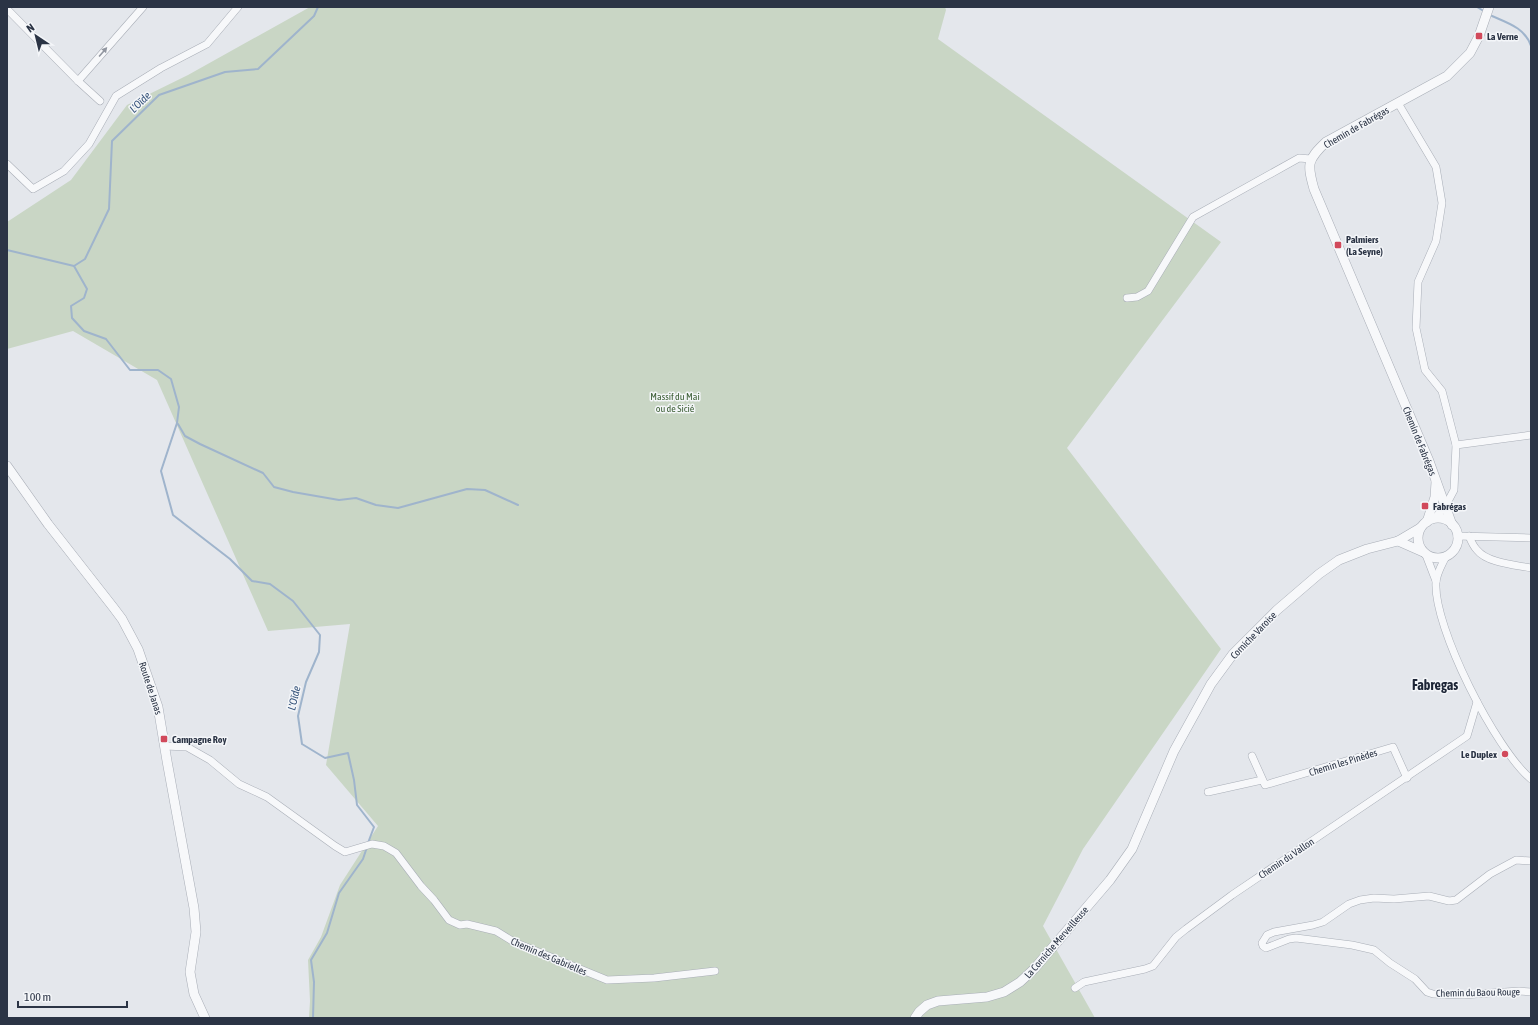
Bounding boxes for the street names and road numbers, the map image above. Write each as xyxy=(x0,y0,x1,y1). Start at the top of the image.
street label: Chemin de Fabrégas xyxy=(1322,104,1391,151)
street label: Chemin de Fabrégas xyxy=(1401,405,1439,478)
street label: Corniche Varoise xyxy=(1228,609,1279,661)
street label: Route de Janas xyxy=(137,660,164,716)
street label: Chemin les Pinèdes xyxy=(1308,747,1379,778)
street label: Chemin du Vallon xyxy=(1256,836,1316,881)
street label: La Corniche Merveilleuse xyxy=(1022,904,1091,980)
street label: Chemin des Gabrielles xyxy=(509,935,589,978)
street label: Chemin du Baou Rouge xyxy=(1436,986,1521,999)

